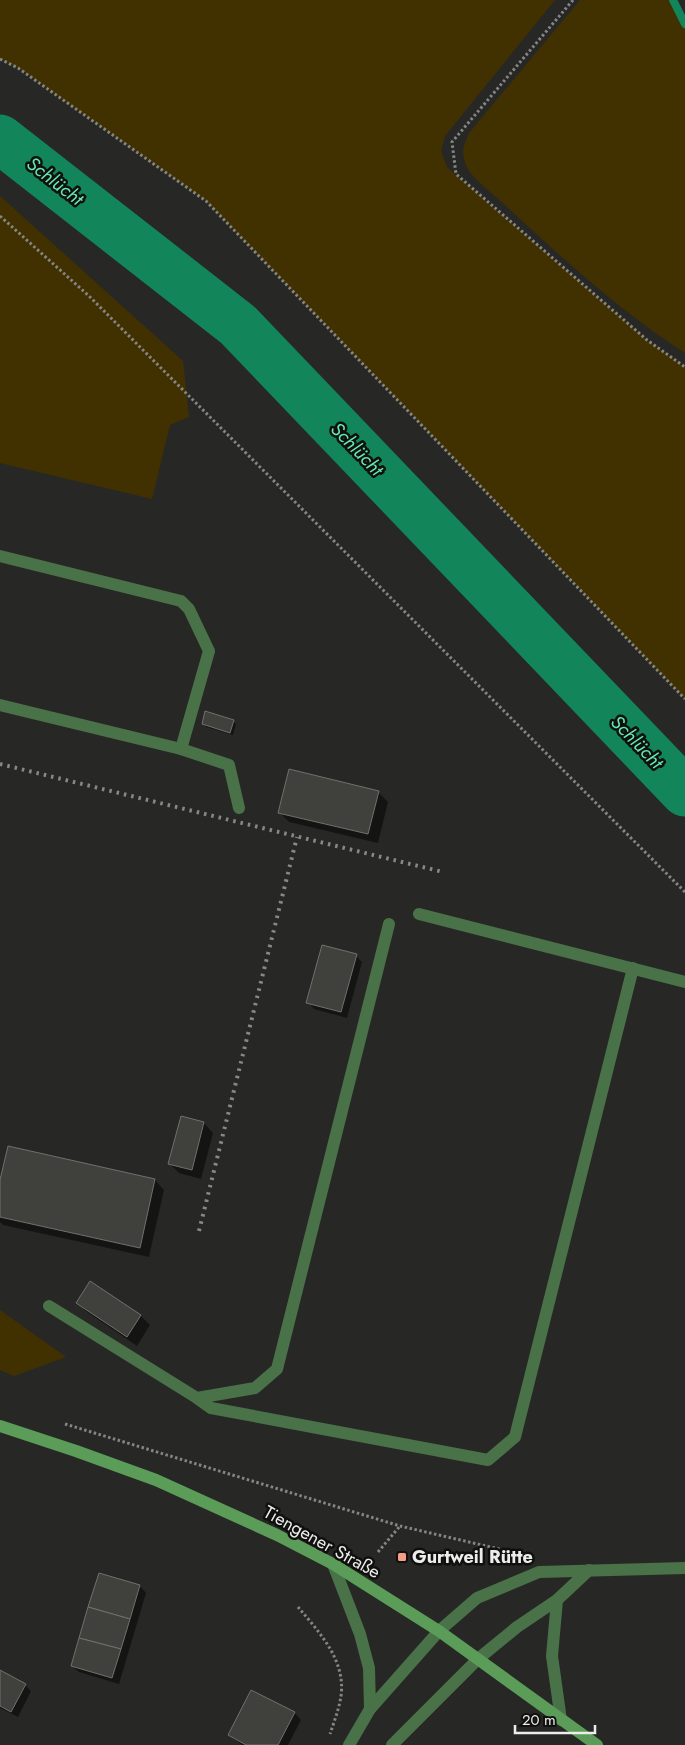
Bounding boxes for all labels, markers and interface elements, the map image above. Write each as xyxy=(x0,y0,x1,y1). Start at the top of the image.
water label: Schlücht xyxy=(21,150,90,213)
water label: Schlücht xyxy=(325,416,391,483)
water label: Schlücht xyxy=(605,709,671,776)
street label: Tiengener Straße xyxy=(259,1499,385,1585)
place label: Gurtweil Rütte xyxy=(412,1544,533,1570)
marker: Gurtweil Rütte xyxy=(396,1551,408,1563)
scale bar xyxy=(515,1702,595,1734)
text: 20 m xyxy=(522,1709,556,1731)

